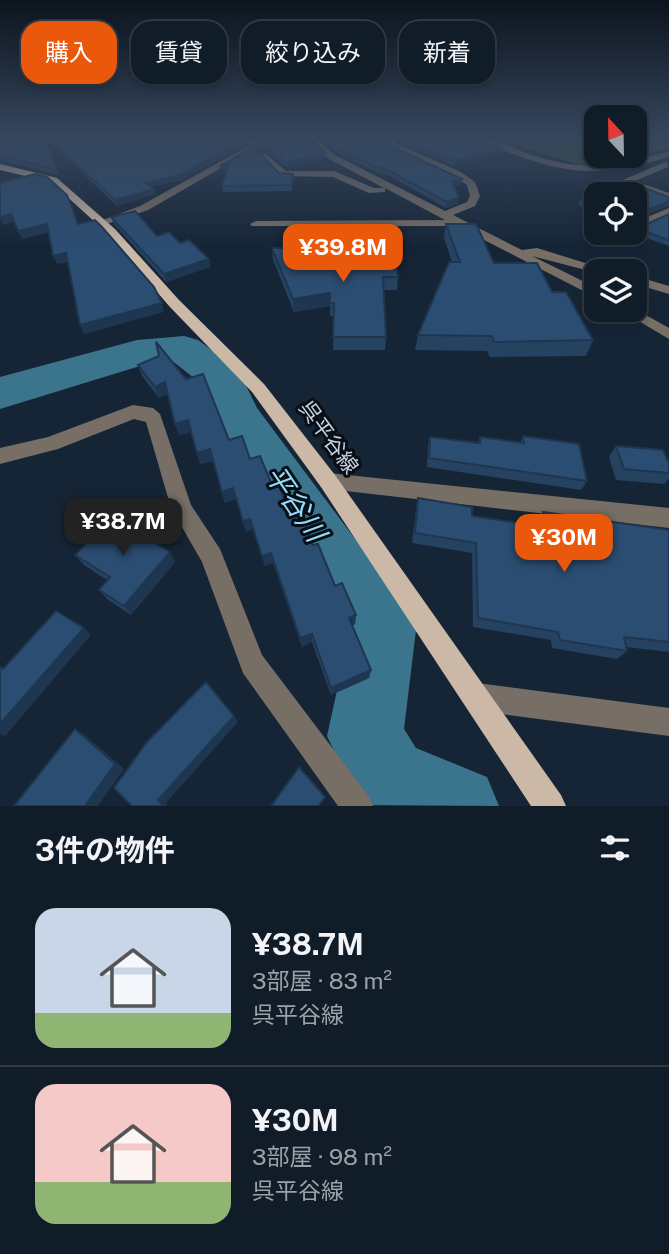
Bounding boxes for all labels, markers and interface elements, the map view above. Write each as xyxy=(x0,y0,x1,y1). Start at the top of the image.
chip: 購入 xyxy=(21,21,117,84)
chip: 賃貸 xyxy=(131,21,227,84)
chip: 絞り込み xyxy=(241,21,385,84)
chip: 新着 xyxy=(399,21,495,84)
north arrow xyxy=(584,105,648,168)
map controls xyxy=(584,105,647,322)
button: locate xyxy=(584,182,647,245)
pin: ¥39.8M xyxy=(286,224,400,284)
text: ¥39.8M xyxy=(299,233,387,260)
button: layers xyxy=(584,259,647,322)
street label: 呉平谷線 xyxy=(294,396,364,478)
water label: 平谷川 xyxy=(259,459,335,550)
pin: ¥38.7M xyxy=(66,498,180,558)
text: ¥38.7M xyxy=(80,507,166,534)
pin: ¥30M xyxy=(523,514,605,574)
text: ¥30M xyxy=(531,523,597,550)
icon: filters xyxy=(596,829,634,867)
text: 3件の物件 xyxy=(35,832,175,868)
text: ¥38.7M xyxy=(252,926,364,962)
icon: home xyxy=(91,936,175,1020)
text: 3部屋 · 83 m² xyxy=(252,967,392,994)
text: 呉平谷線 xyxy=(252,1001,344,1028)
text: ¥30M xyxy=(252,1102,339,1138)
icon: home xyxy=(91,1112,175,1196)
text: 3部屋 · 98 m² xyxy=(252,1143,392,1170)
text: 呉平谷線 xyxy=(252,1177,344,1204)

